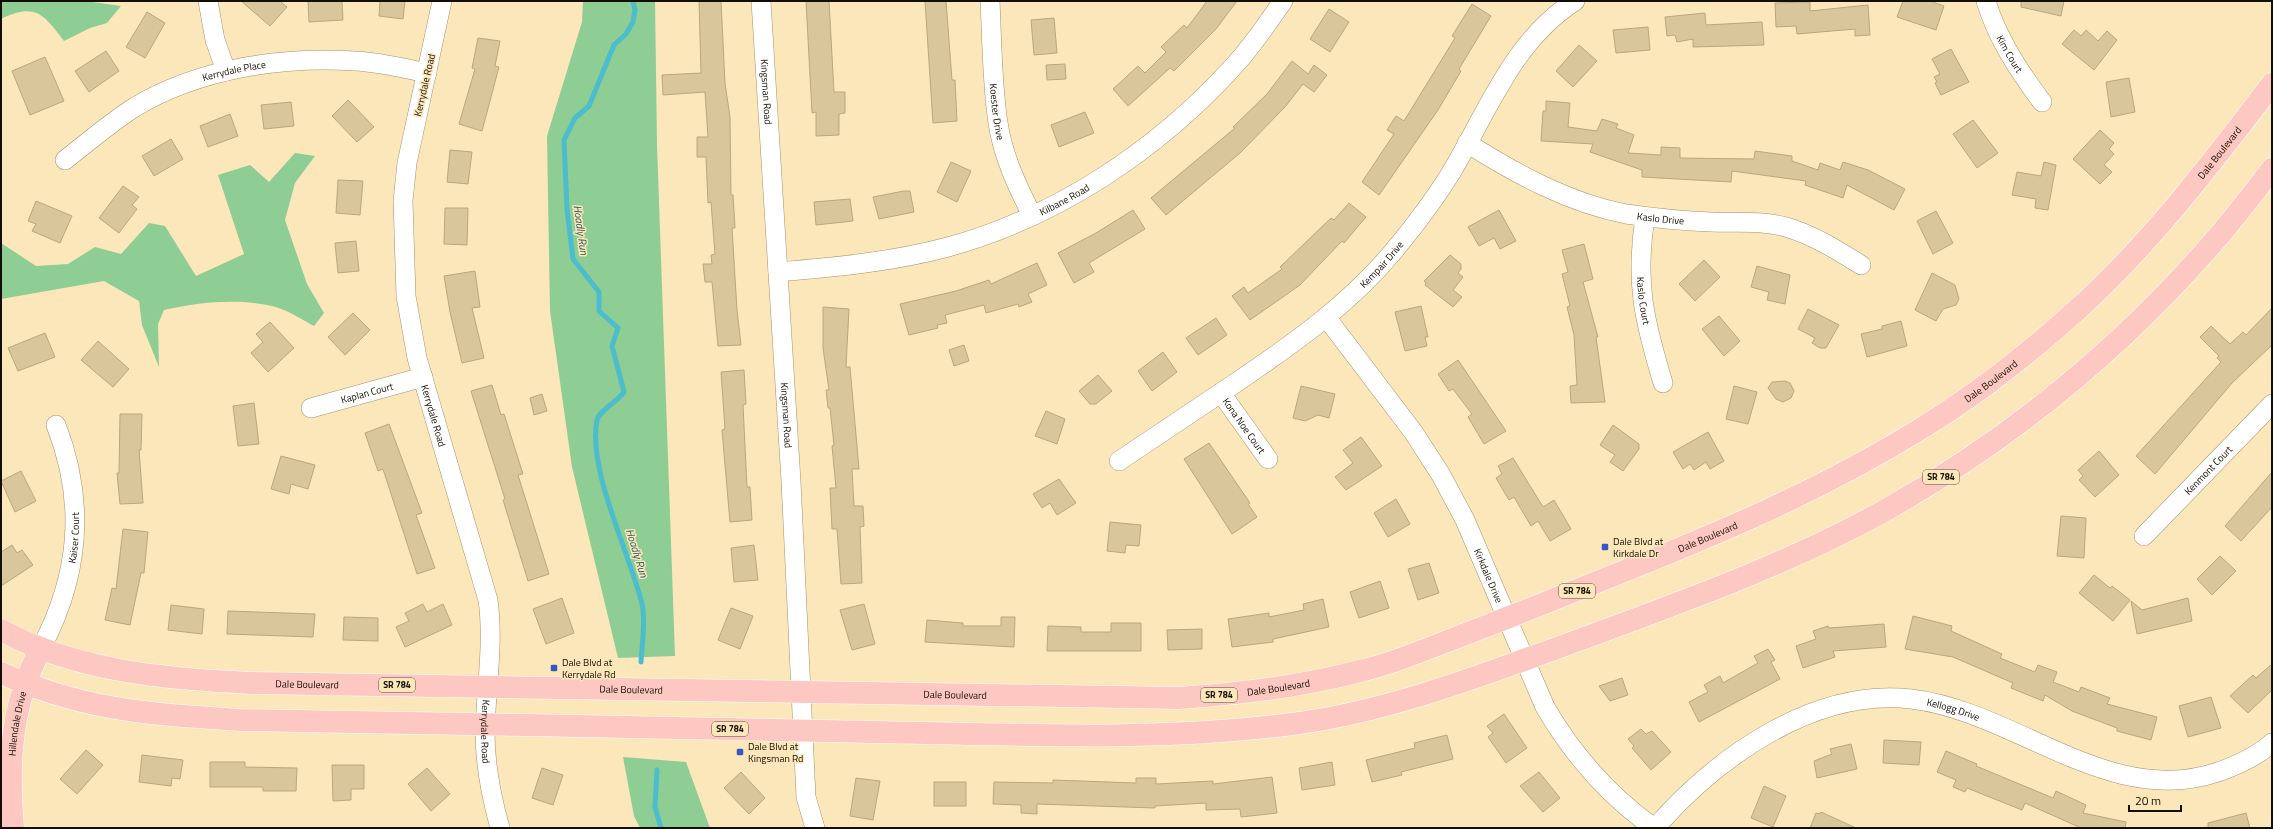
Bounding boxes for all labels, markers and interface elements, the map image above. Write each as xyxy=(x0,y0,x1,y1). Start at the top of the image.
street label: Kim Court xyxy=(1993,32,2027,76)
street label: Kerrydale Road xyxy=(410,52,439,118)
street label: Kerrydale Place xyxy=(200,57,267,85)
street label: Kingsman Road xyxy=(757,59,776,125)
street label: Koester Drive xyxy=(986,83,1008,142)
street label: Dale Boulevard xyxy=(2194,123,2245,183)
street label: Kilbane Road xyxy=(1037,180,1092,219)
water label: Hoadly Run xyxy=(570,204,592,256)
street label: Kaslo Drive xyxy=(1636,209,1685,228)
street label: Kempair Drive xyxy=(1356,238,1407,291)
street label: Kaslo Court xyxy=(1633,276,1654,326)
street label: Dale Boulevard xyxy=(1961,356,2021,406)
street label: Kaplan Court xyxy=(339,378,395,407)
street label: Kingsman Road xyxy=(777,382,796,448)
street label: Kerrydale Road xyxy=(417,383,450,448)
street label: Kona Noe Court xyxy=(1219,395,1269,457)
street label: Kenmont Court xyxy=(2181,442,2236,498)
road number: SR 784 xyxy=(1923,470,1959,484)
street label: Kaiser Court xyxy=(64,511,83,565)
street label: Dale Boulevard xyxy=(1676,518,1740,556)
water label: Hoadly Run xyxy=(622,527,652,580)
place label: Dale Blvd at Kirkdale Dr xyxy=(1613,534,1664,561)
marker: Dale Blvd at Kirkdale Dr xyxy=(1600,542,1610,552)
street label: Kirkdale Drive xyxy=(1470,546,1507,605)
road number: SR 784 xyxy=(1559,584,1595,598)
place label: Dale Blvd at Kerrydale Rd xyxy=(562,655,615,682)
marker: Dale Blvd at Kerrydale Rd xyxy=(549,663,559,673)
street label: Dale Boulevard xyxy=(1246,675,1311,700)
street label: Dale Boulevard xyxy=(275,676,339,692)
road number: SR 784 xyxy=(379,678,415,692)
street label: Dale Boulevard xyxy=(599,682,663,698)
street label: Dale Boulevard xyxy=(923,687,987,703)
road number: SR 784 xyxy=(1201,688,1237,702)
street label: Hillendale Drive xyxy=(4,689,30,757)
street label: Kellogg Drive xyxy=(1925,695,1982,725)
street label: Kerrydale Road xyxy=(477,699,494,764)
road number: SR 784 xyxy=(712,722,748,736)
place label: Dale Blvd at Kingsman Rd xyxy=(748,739,803,766)
marker: Dale Blvd at Kingsman Rd xyxy=(735,747,745,757)
scale bar xyxy=(2129,787,2181,813)
text: 20 m xyxy=(2135,791,2161,810)

